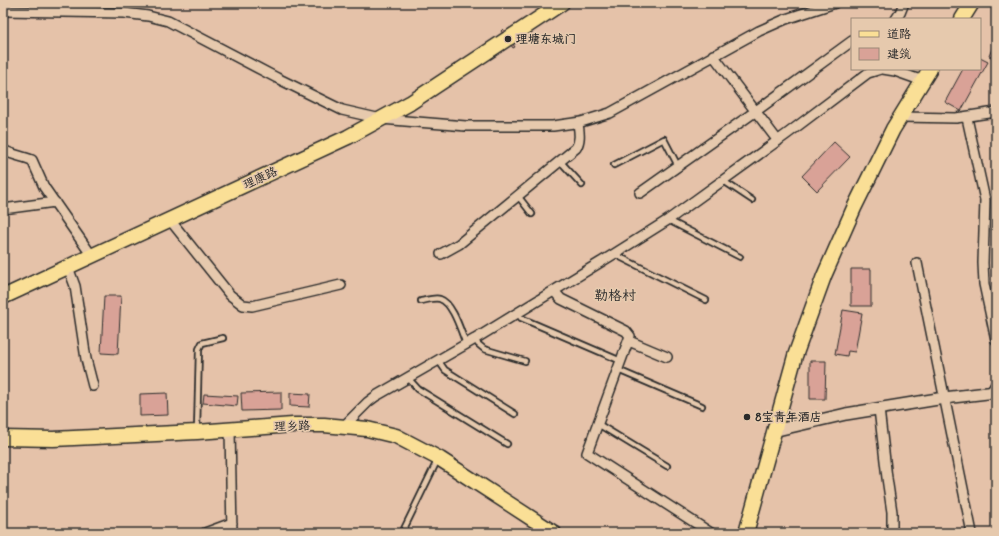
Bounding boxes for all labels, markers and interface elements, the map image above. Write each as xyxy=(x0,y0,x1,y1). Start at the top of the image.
legend xyxy=(851,18,981,70)
text: 道路 xyxy=(887,27,911,43)
place label: 理塘东城门 xyxy=(516,32,576,48)
marker: 理塘东城门 xyxy=(503,34,513,44)
text: 建筑 xyxy=(887,47,911,63)
street label: 理康路 xyxy=(241,164,280,194)
district label: 勒格村 xyxy=(594,287,636,305)
place label: 8宝青年酒店 xyxy=(755,410,822,426)
marker: 8宝青年酒店 xyxy=(742,412,752,422)
street label: 理乡路 xyxy=(274,418,310,436)

